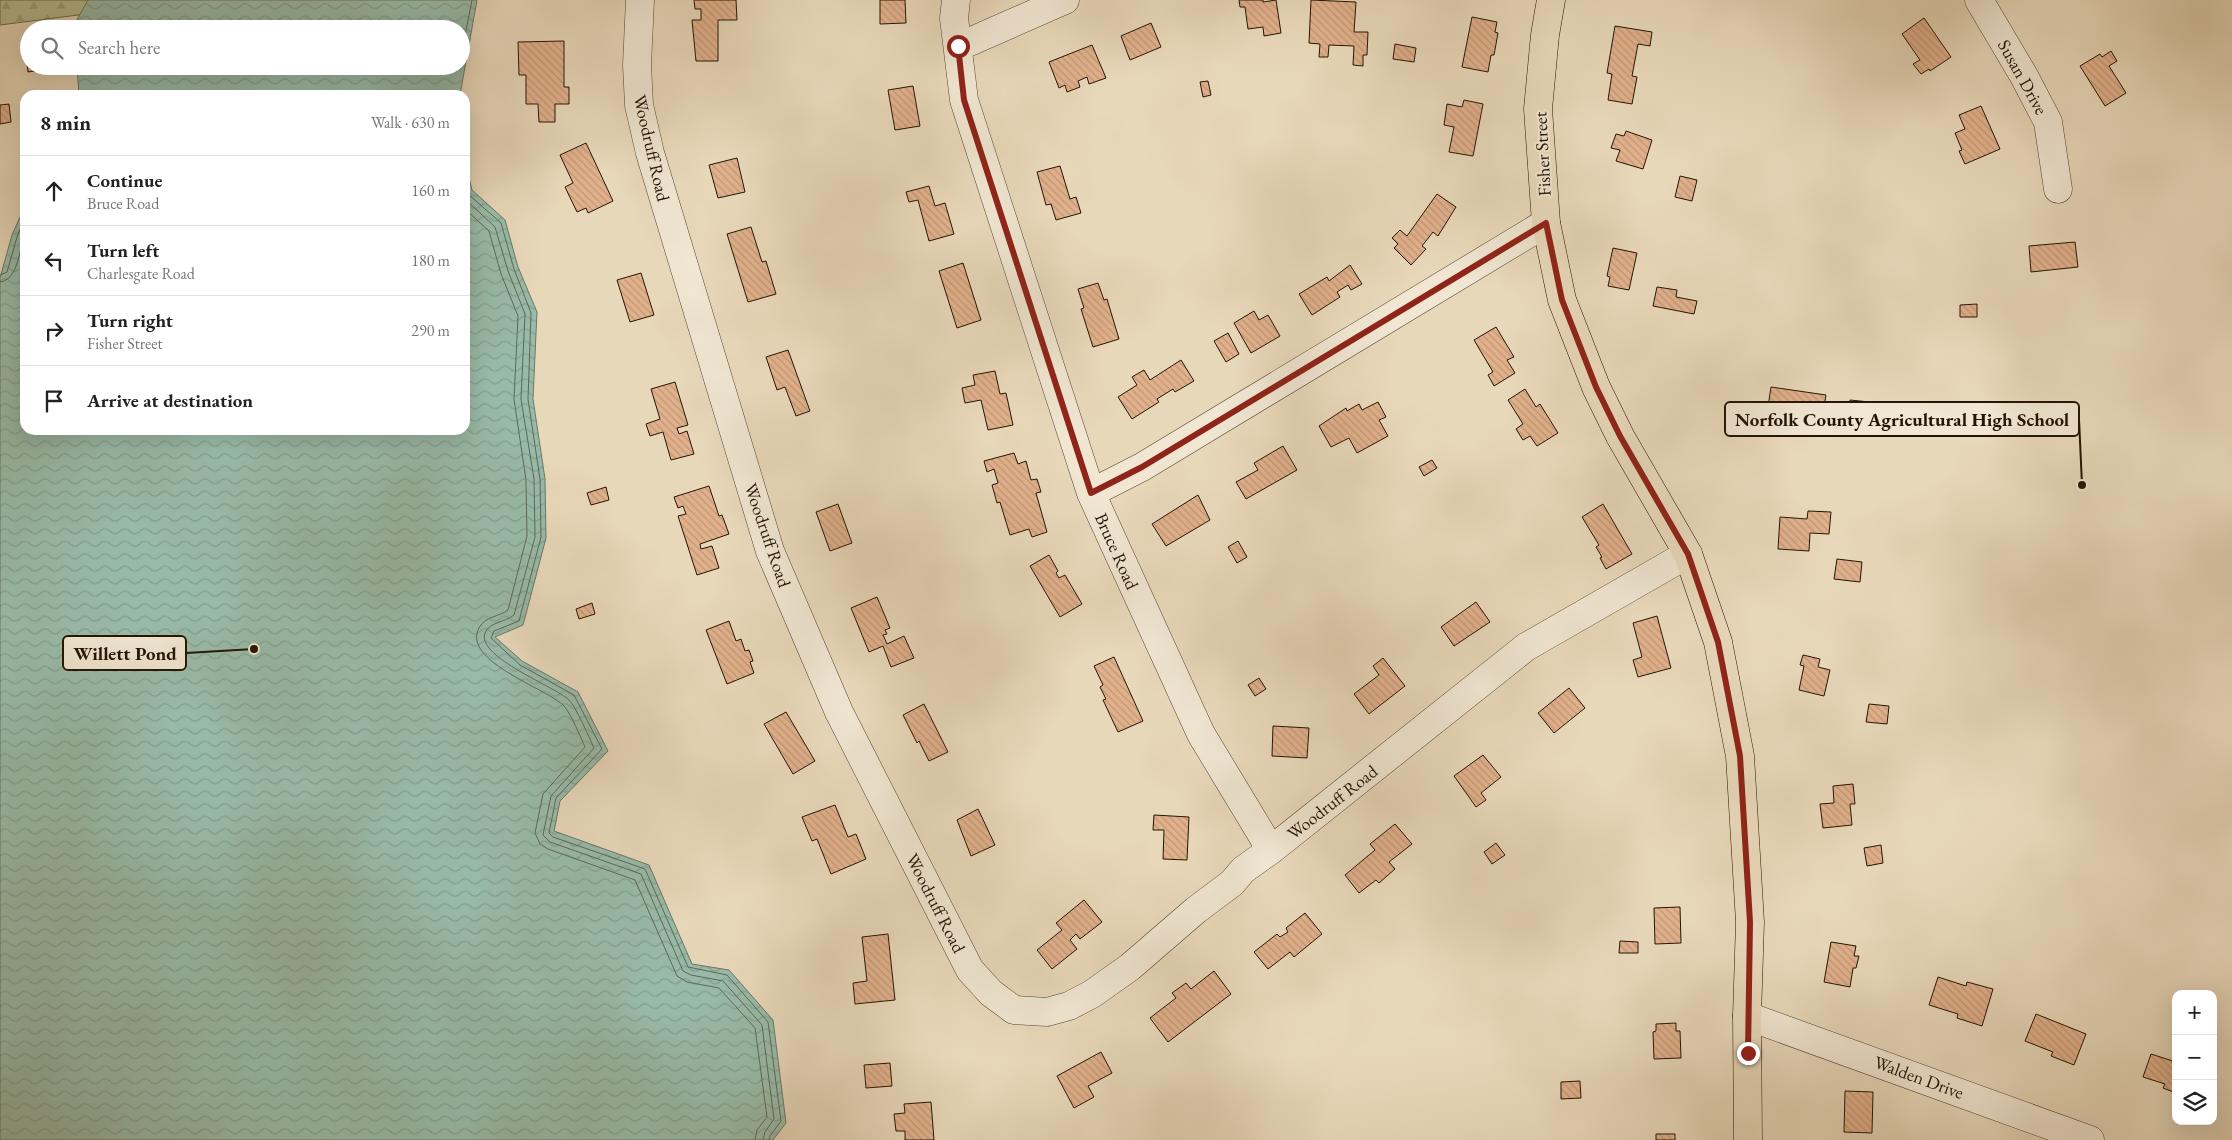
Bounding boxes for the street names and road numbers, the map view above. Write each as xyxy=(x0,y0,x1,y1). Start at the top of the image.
street label: Susan Drive xyxy=(1993,35,2053,119)
street label: Woodruff Road xyxy=(629,92,676,204)
street label: Fisher Street xyxy=(1528,111,1556,197)
street label: Woodruff Road xyxy=(739,480,797,591)
street label: Bruce Road xyxy=(1090,509,1144,594)
street label: Woodruff Road xyxy=(1282,759,1383,845)
street label: Woodruff Road xyxy=(901,849,971,957)
street label: Walden Drive xyxy=(1871,1050,1967,1104)

